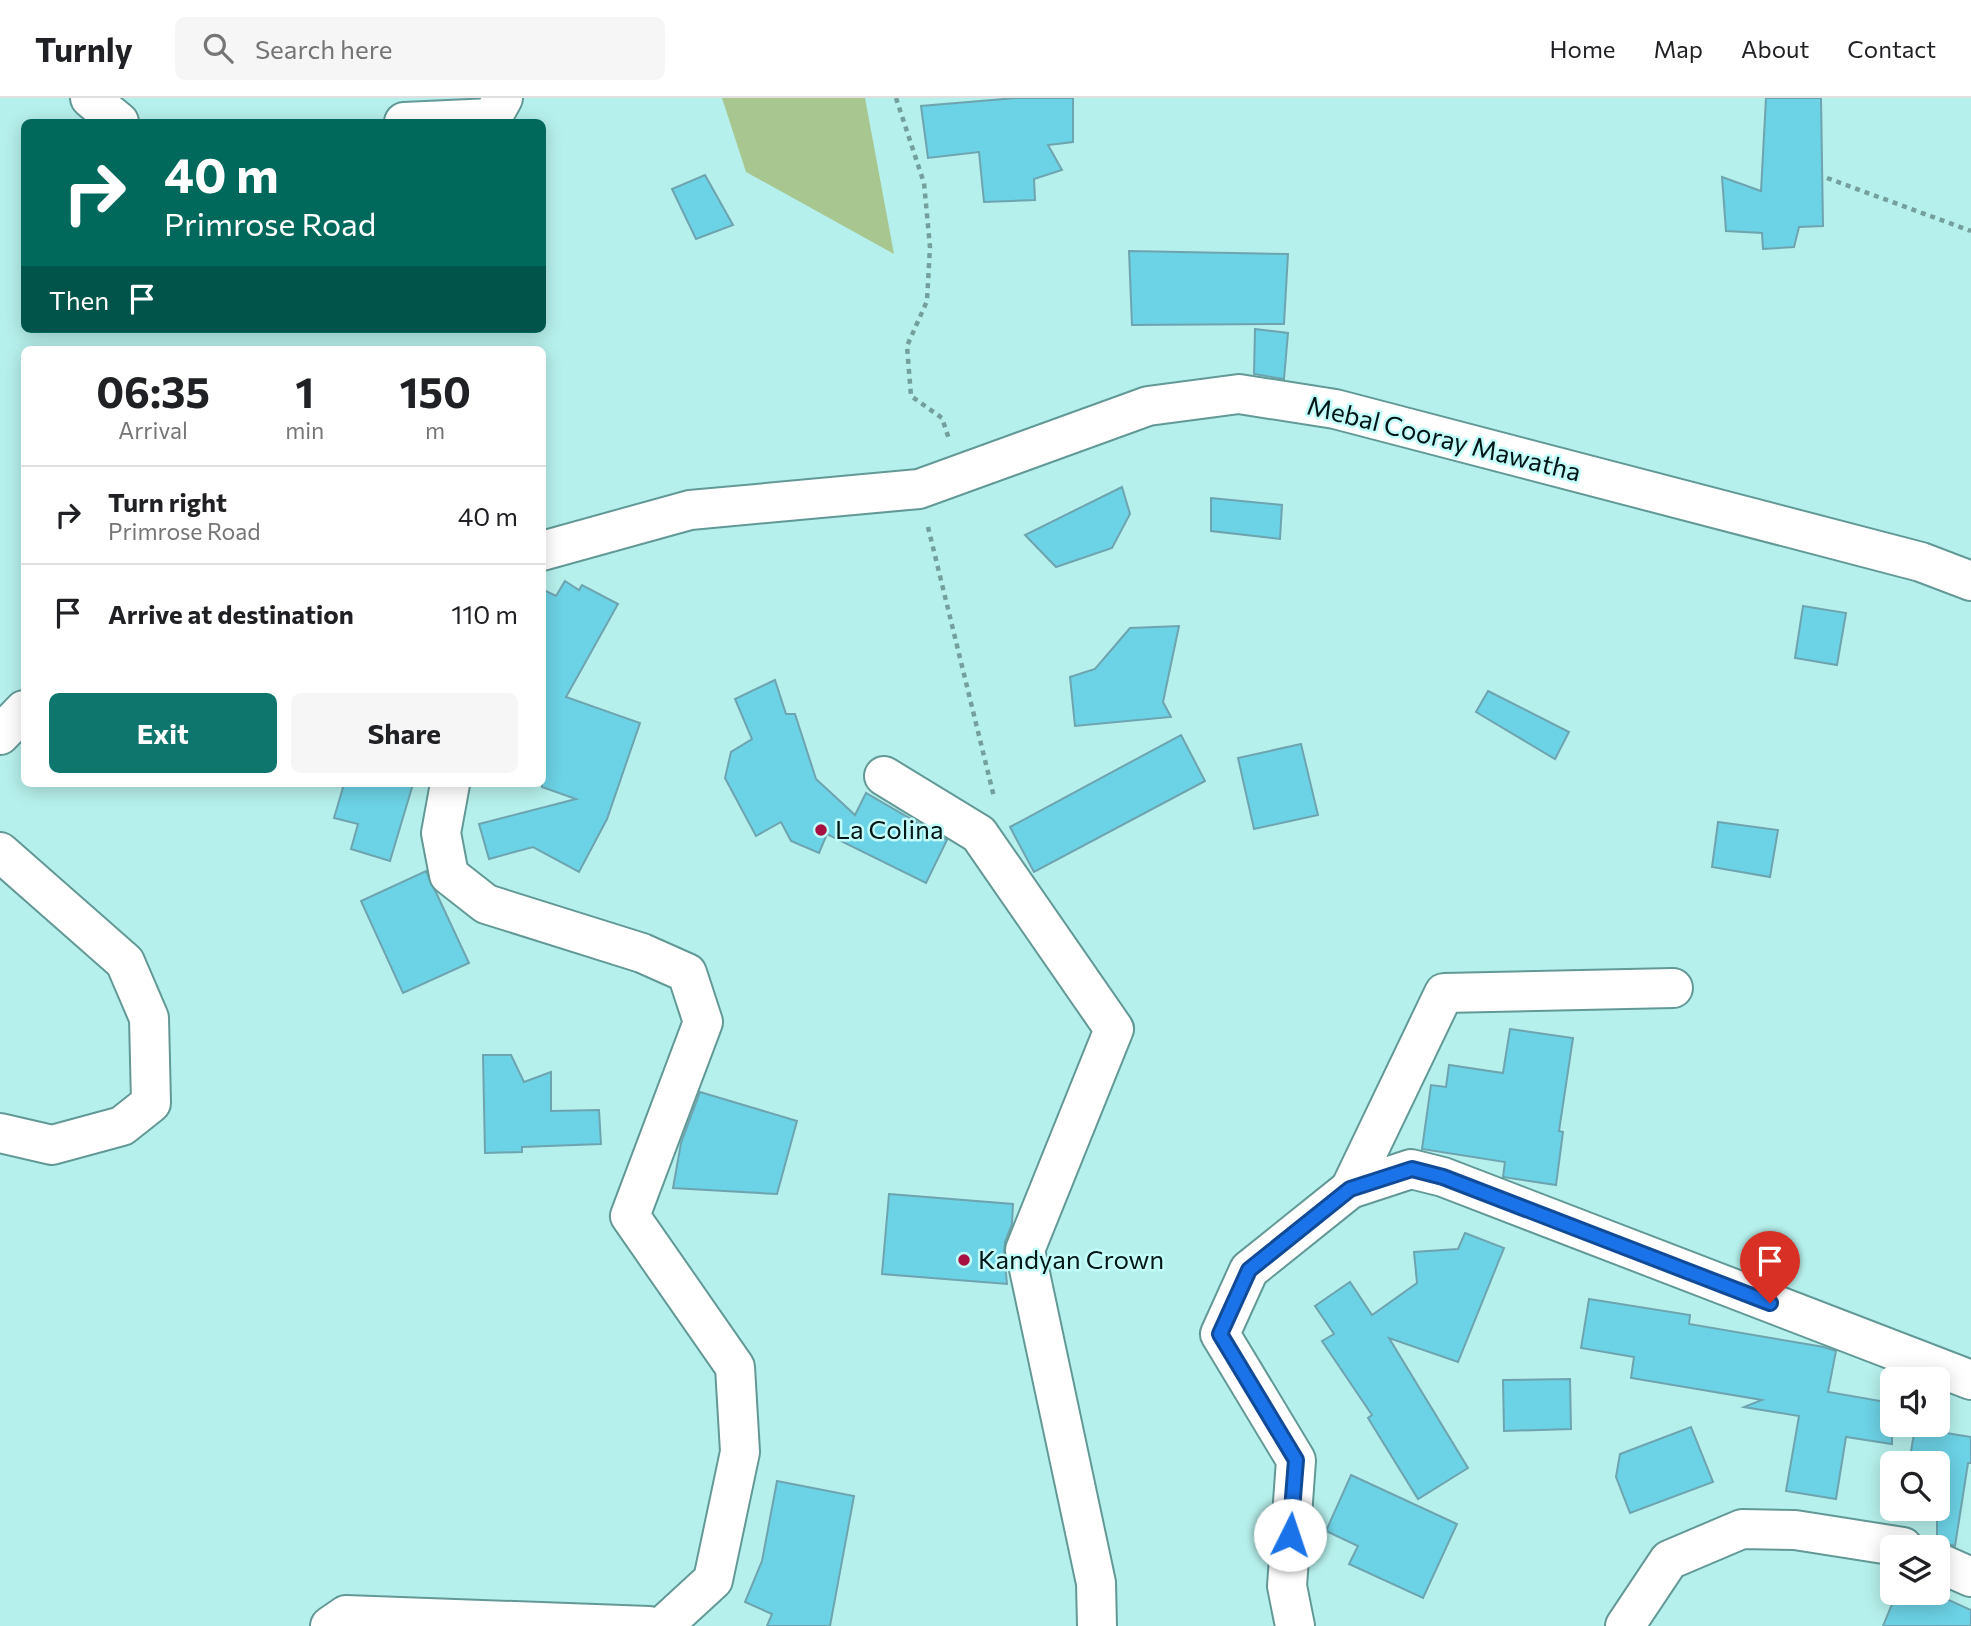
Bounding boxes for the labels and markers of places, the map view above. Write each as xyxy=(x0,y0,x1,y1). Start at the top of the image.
place label: La Colina xyxy=(835,813,944,844)
marker: La Colina xyxy=(813,822,829,838)
pin xyxy=(1740,1231,1800,1303)
place label: Kandyan Crown xyxy=(978,1243,1164,1274)
marker: Kandyan Crown xyxy=(956,1252,972,1268)

